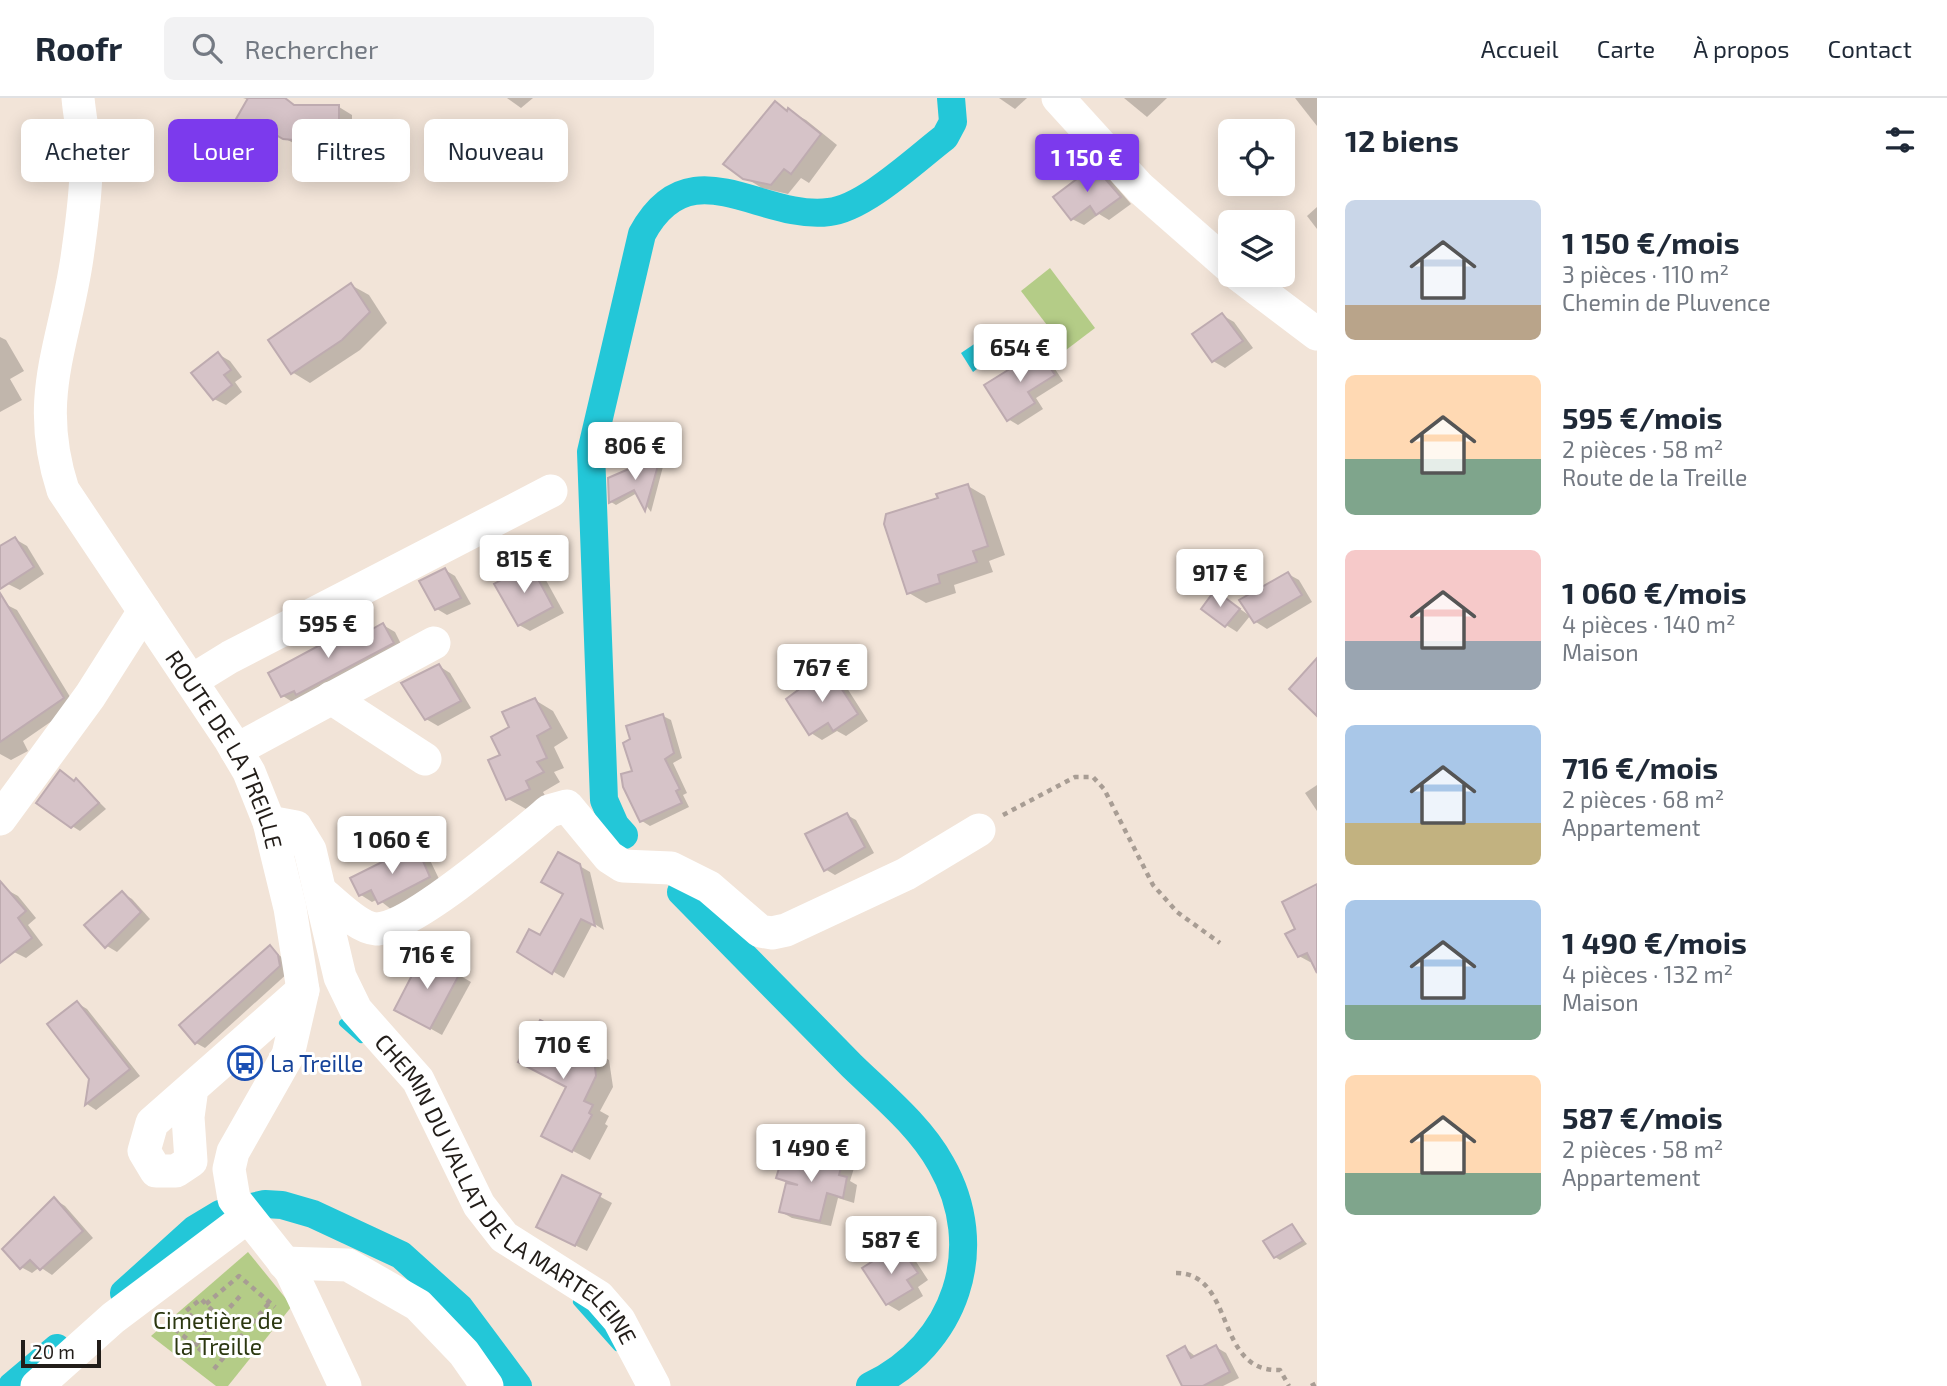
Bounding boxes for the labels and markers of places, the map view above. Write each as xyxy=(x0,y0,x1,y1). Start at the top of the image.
pin: 1 150 € xyxy=(1022,134,1152,194)
pin: 654 € xyxy=(971,324,1069,384)
pin: 806 € xyxy=(586,422,684,482)
pin: 815 € xyxy=(475,536,573,595)
pin: 917 € xyxy=(1171,550,1269,609)
pin: 595 € xyxy=(279,601,377,660)
pin: 767 € xyxy=(773,644,871,704)
pin: 1 060 € xyxy=(327,816,457,876)
pin: 716 € xyxy=(378,932,476,991)
pin: 710 € xyxy=(514,1021,612,1081)
bus stop icon: La Treille xyxy=(226,1044,264,1082)
place label: La Treille xyxy=(270,1049,363,1077)
pin: 1 490 € xyxy=(746,1124,876,1184)
pin: 587 € xyxy=(842,1216,940,1276)

